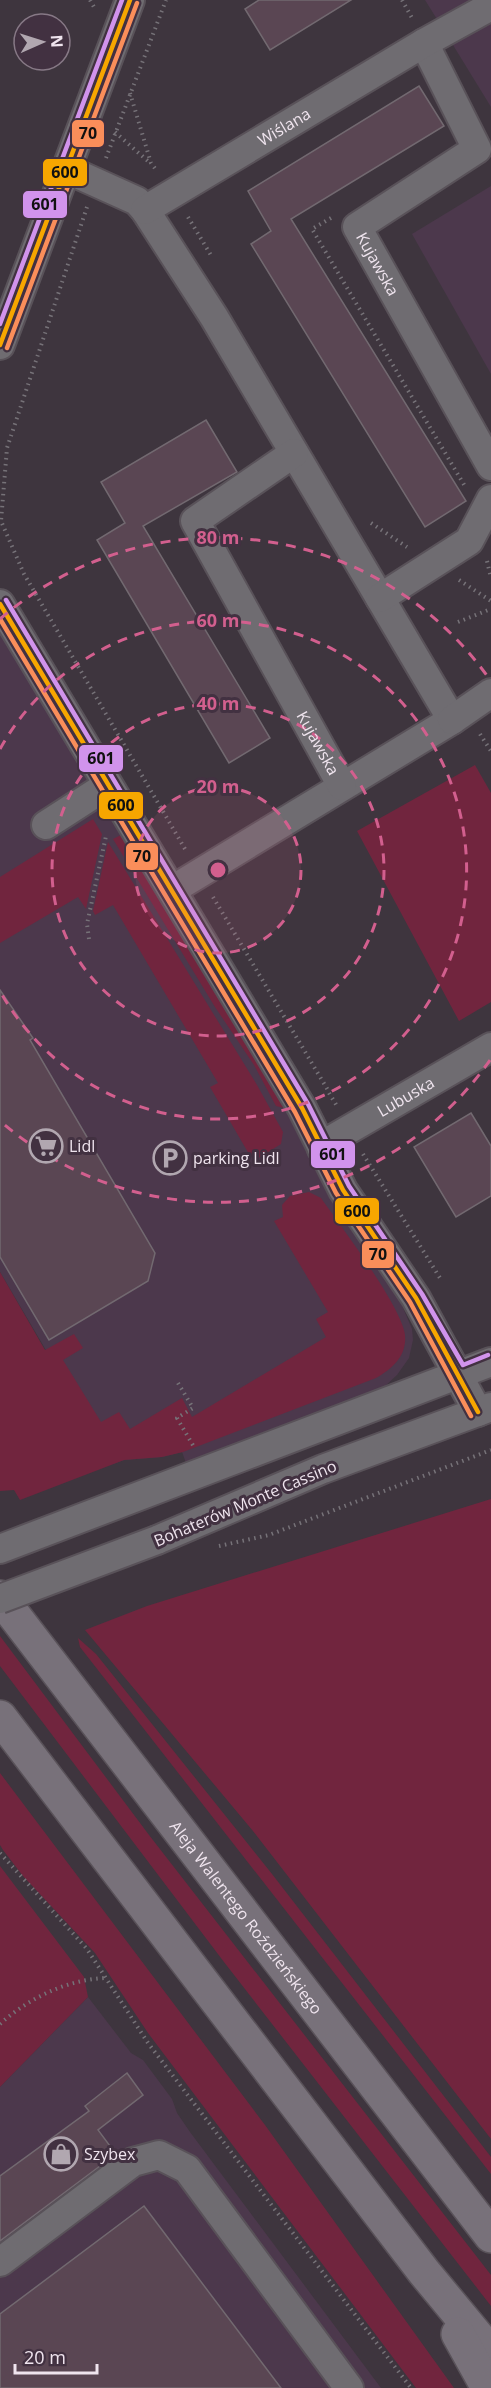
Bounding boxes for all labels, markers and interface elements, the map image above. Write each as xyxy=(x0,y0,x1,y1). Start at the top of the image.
north arrow xyxy=(12,12,72,72)
text: N xyxy=(46,34,68,48)
street label: Wiślana xyxy=(253,102,315,151)
line badge: 70 xyxy=(71,119,105,148)
text: 70 xyxy=(79,122,97,144)
line badge: 600 xyxy=(42,158,88,187)
text: 600 xyxy=(51,161,79,183)
line badge: 601 xyxy=(22,190,68,219)
text: 601 xyxy=(31,193,59,215)
street label: Kujawska xyxy=(351,228,404,300)
text: 80 m xyxy=(197,525,239,549)
text: 60 m xyxy=(197,608,239,632)
text: 40 m xyxy=(197,691,239,715)
street label: Kujawska xyxy=(292,707,345,779)
line badge: 601 xyxy=(78,744,124,773)
text: 601 xyxy=(87,747,115,769)
text: 20 m xyxy=(197,774,239,798)
line badge: 600 xyxy=(98,791,144,820)
text: 600 xyxy=(107,794,135,816)
line badge: 70 xyxy=(125,842,159,871)
text: 70 xyxy=(133,845,151,867)
centre of rings xyxy=(208,860,228,880)
street label: Lubuska xyxy=(373,1071,438,1122)
supermarket icon: Lidl xyxy=(28,1128,64,1164)
place label: Lidl xyxy=(69,1135,95,1157)
parking icon: parking Lidl xyxy=(152,1140,188,1176)
line badge: 601 xyxy=(310,1140,356,1169)
text: 601 xyxy=(319,1143,347,1165)
place label: parking Lidl xyxy=(193,1147,280,1169)
line badge: 600 xyxy=(334,1197,380,1225)
text: 600 xyxy=(343,1200,371,1222)
line badge: 70 xyxy=(361,1240,395,1269)
text: 70 xyxy=(369,1243,387,1265)
street label: Bohaterów Monte Cassino xyxy=(150,1454,340,1552)
street label: Aleja Walentego Roździeńskiego xyxy=(165,1816,328,2019)
shop icon: Szybex xyxy=(43,2136,79,2172)
place label: Szybex xyxy=(84,2143,136,2165)
scale bar xyxy=(15,2337,98,2375)
text: 20 m xyxy=(24,2345,66,2369)

